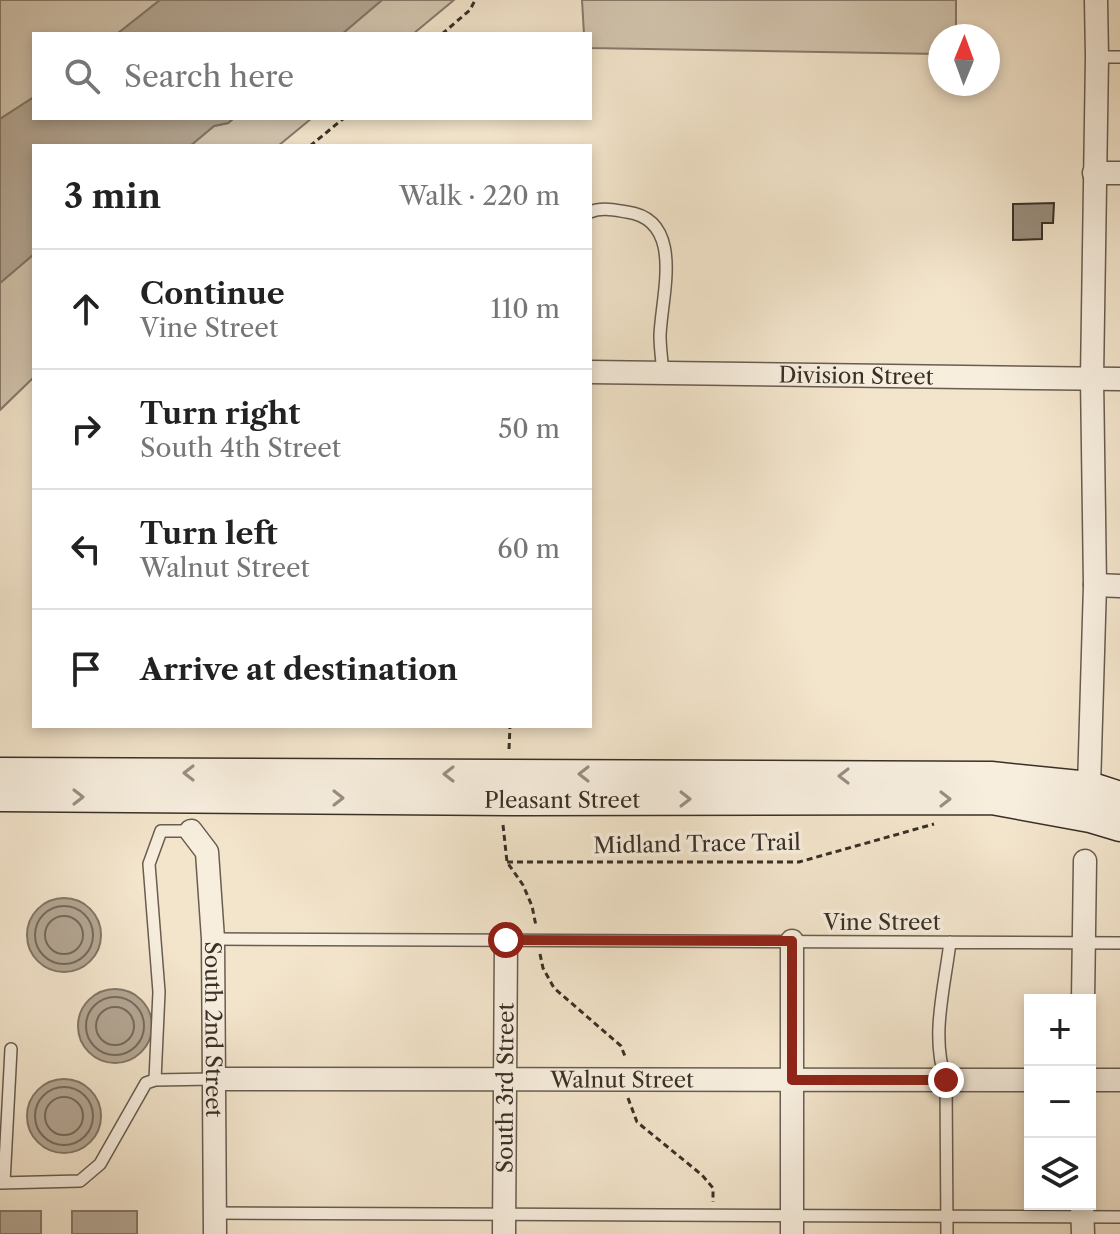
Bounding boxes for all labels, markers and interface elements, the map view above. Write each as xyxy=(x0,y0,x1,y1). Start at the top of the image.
north arrow xyxy=(928,24,1000,96)
search box xyxy=(32,32,592,120)
icon: search xyxy=(60,54,104,98)
text: Search here xyxy=(124,58,294,95)
text: 3 min xyxy=(64,175,161,217)
text: Walk · 220 m xyxy=(399,180,560,212)
text: Continue xyxy=(140,275,285,312)
icon: ahead xyxy=(64,287,108,331)
text: 110 m xyxy=(491,293,560,325)
text: Vine Street xyxy=(140,312,278,344)
street label: Division Street xyxy=(778,361,934,390)
text: Turn right xyxy=(140,395,300,432)
icon: right xyxy=(64,407,108,451)
text: 50 m xyxy=(498,413,560,445)
text: South 4th Street xyxy=(140,432,341,464)
text: Turn left xyxy=(140,515,277,552)
icon: left xyxy=(64,527,108,571)
text: 60 m xyxy=(497,533,560,565)
text: Walnut Street xyxy=(140,552,310,584)
icon: arrive xyxy=(64,647,108,691)
text: Arrive at destination xyxy=(140,651,458,688)
one-way arrow xyxy=(182,764,195,782)
one-way arrow xyxy=(442,765,455,783)
one-way arrow xyxy=(577,765,590,783)
one-way arrow xyxy=(837,767,850,785)
street label: Pleasant Street xyxy=(484,786,640,814)
one-way arrow xyxy=(72,788,85,805)
one-way arrow xyxy=(332,789,345,807)
one-way arrow xyxy=(679,790,692,808)
one-way arrow xyxy=(939,790,952,808)
street label: Midland Trace Trail xyxy=(593,829,801,859)
street label: Vine Street xyxy=(823,909,941,936)
route start xyxy=(488,922,524,958)
street label: South 2nd Street xyxy=(200,941,228,1118)
map controls xyxy=(1024,994,1096,1210)
button: + xyxy=(1024,994,1096,1066)
street label: South 3rd Street xyxy=(491,1002,519,1173)
route end xyxy=(928,1062,964,1098)
street label: Walnut Street xyxy=(549,1066,694,1093)
button: − xyxy=(1024,1066,1096,1138)
button: layers xyxy=(1024,1138,1096,1210)

